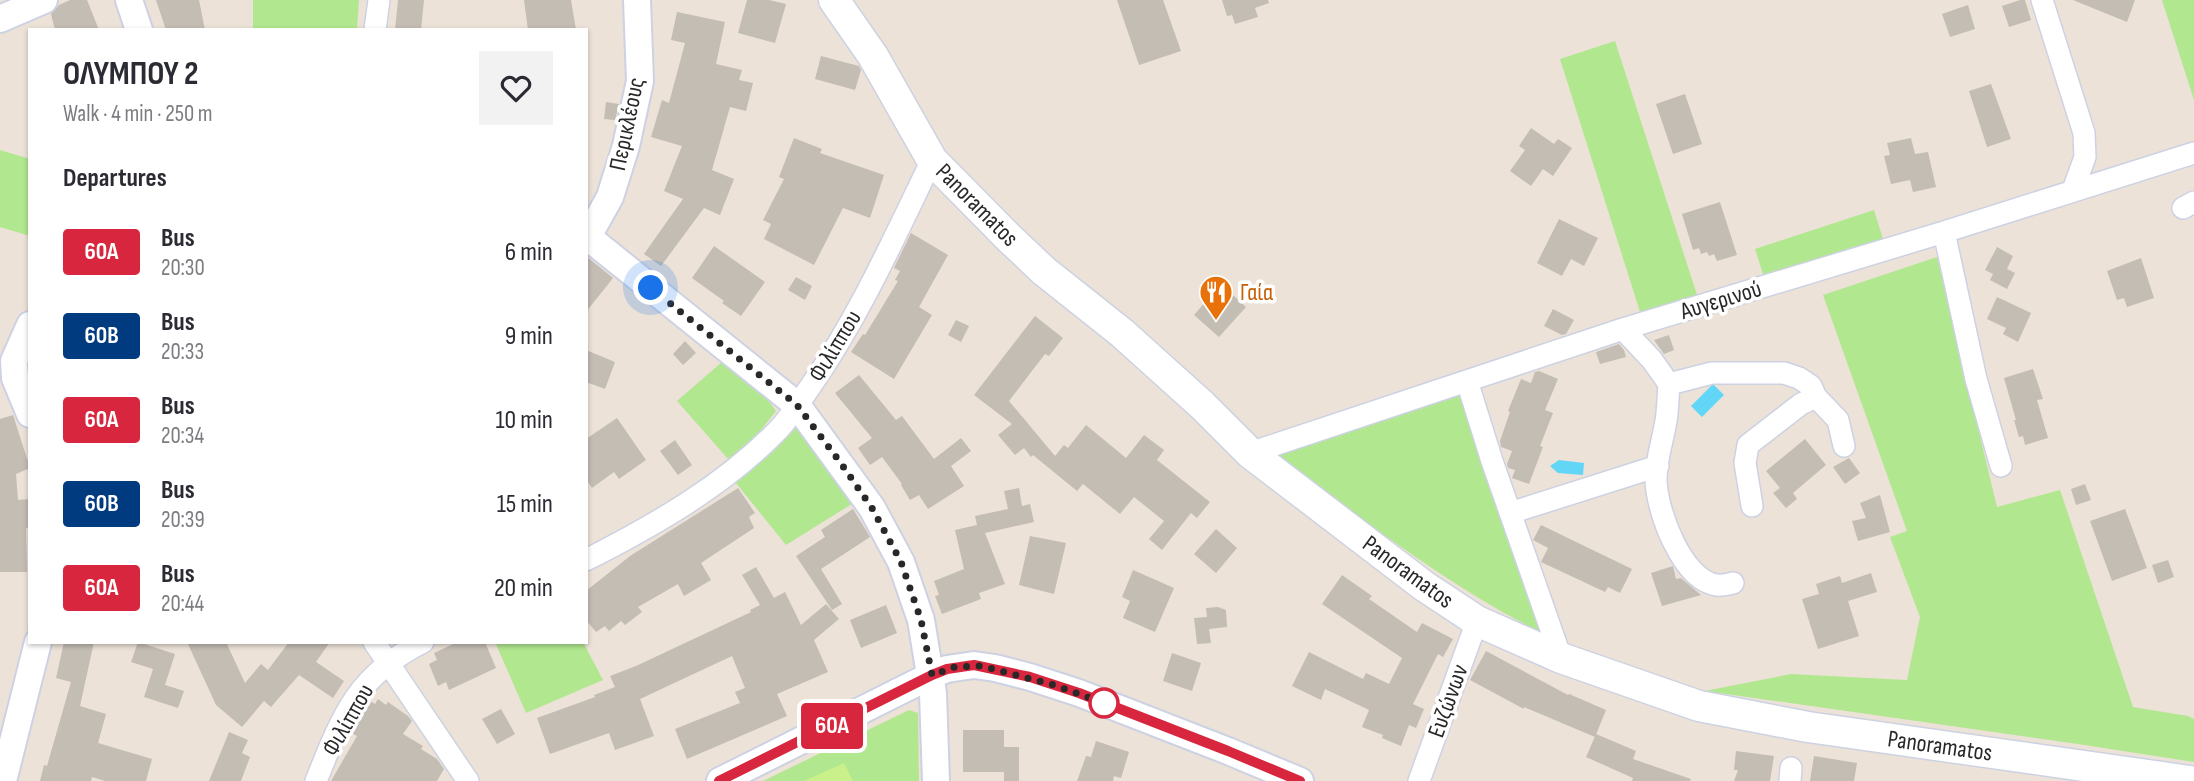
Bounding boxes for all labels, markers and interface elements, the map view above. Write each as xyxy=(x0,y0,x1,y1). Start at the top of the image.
button: heart xyxy=(479,51,553,125)
text: ΟΛΥΜΠΟΥ 2 xyxy=(63,54,198,94)
street label: Περικλέους xyxy=(603,75,651,173)
text: Walk · 4 min · 250 m xyxy=(63,100,213,128)
street label: Panoramatos xyxy=(929,157,1025,253)
text: Departures xyxy=(63,163,167,194)
text: Bus xyxy=(161,223,195,254)
text: 60Α xyxy=(85,237,118,266)
text: 6 min xyxy=(505,237,553,268)
text: 20:30 xyxy=(161,254,205,282)
your location xyxy=(633,270,668,305)
restaurant icon: Γαία xyxy=(1197,273,1235,322)
street label: Αυγερινού xyxy=(1676,274,1765,326)
place label: Γαία xyxy=(1240,278,1273,307)
street label: Φιλίππου xyxy=(802,305,868,387)
text: Bus xyxy=(161,307,195,338)
text: 60Β xyxy=(84,321,119,350)
text: 9 min xyxy=(505,321,553,352)
text: 20:33 xyxy=(161,338,204,366)
text: Bus xyxy=(161,391,195,422)
text: 60Α xyxy=(85,405,118,434)
text: 10 min xyxy=(496,405,553,436)
text: 20:34 xyxy=(161,422,204,450)
text: Bus xyxy=(161,475,195,506)
text: 60Β xyxy=(84,489,119,518)
text: 15 min xyxy=(497,489,553,520)
text: 20:39 xyxy=(161,506,205,534)
street label: Panoramatos xyxy=(1357,529,1459,615)
text: Bus xyxy=(161,559,195,590)
text: 60Α xyxy=(85,573,118,602)
text: 20 min xyxy=(494,573,553,604)
text: 20:44 xyxy=(161,590,204,618)
street label: Ευζώνων xyxy=(1421,661,1475,741)
street label: Φιλίππου xyxy=(316,679,380,761)
unlabelled marker xyxy=(1089,688,1119,718)
line badge: 60Α xyxy=(792,703,872,749)
text: 60Α xyxy=(815,711,849,740)
street label: Panoramatos xyxy=(1886,724,1994,768)

